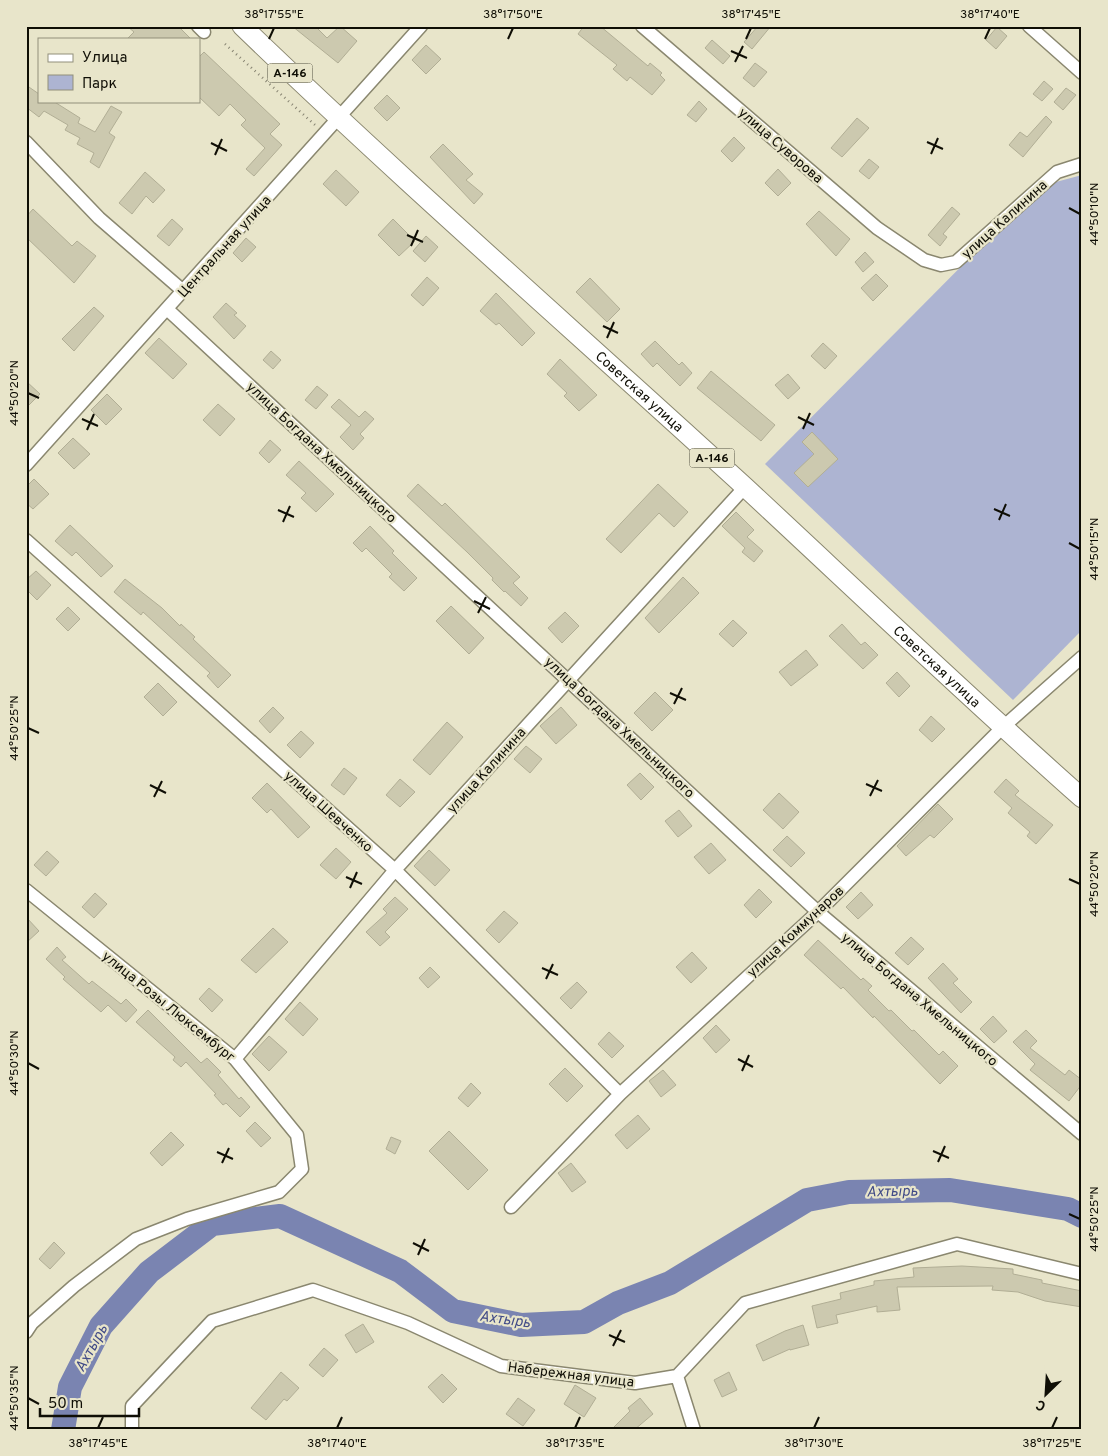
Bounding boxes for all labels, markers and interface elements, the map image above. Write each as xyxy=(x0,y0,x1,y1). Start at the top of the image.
text: 38°17'55"E xyxy=(244,7,304,23)
text: 38°17'50"E xyxy=(483,7,543,23)
text: 38°17'45"E xyxy=(721,7,781,23)
text: 38°17'40"E xyxy=(960,7,1020,23)
legend xyxy=(38,38,200,102)
text: Улица xyxy=(82,49,127,68)
road number: А-146 xyxy=(268,64,312,82)
text: Парк xyxy=(82,75,117,94)
street label: улица Суворова xyxy=(734,105,826,188)
street label: улица Калинина xyxy=(959,177,1051,263)
text: 44°50'10"N xyxy=(1087,182,1103,246)
street label: Центральная улица xyxy=(175,193,275,301)
street label: Советская улица xyxy=(591,348,686,437)
text: 44°50'20"N xyxy=(7,360,23,426)
street label: улица Богдана Хмельницкого xyxy=(242,379,400,527)
road number: А-146 xyxy=(690,448,734,468)
text: 44°50'15"N xyxy=(1087,518,1103,580)
street label: Советская улица xyxy=(889,623,983,712)
street label: улица Богдана Хмельницкого xyxy=(540,654,698,802)
text: 44°50'25"N xyxy=(7,695,23,761)
street label: улица Калинина xyxy=(444,725,530,817)
street label: улица Шевченко xyxy=(280,768,376,857)
text: 44°50'20"N xyxy=(1087,851,1103,917)
street label: улица Коммунаров xyxy=(744,883,848,981)
street label: улица Богдана Хмельницкого xyxy=(837,930,1001,1071)
street label: улица Розы Люксембург xyxy=(98,948,238,1066)
text: 44°50'30"N xyxy=(7,1030,23,1096)
water label: Ахтырь xyxy=(866,1183,918,1202)
text: 44°50'25"N xyxy=(1087,1186,1103,1252)
water label: Ахтырь xyxy=(478,1308,532,1333)
water label: Ахтырь xyxy=(72,1322,113,1376)
street label: Набережная улица xyxy=(507,1359,635,1392)
text: 44°50'35"N xyxy=(7,1365,23,1431)
north arrow xyxy=(1020,1368,1070,1418)
scale bar xyxy=(40,1386,139,1418)
text: 50 m xyxy=(48,1395,83,1414)
text: С xyxy=(1033,1395,1049,1414)
text: 38°17'45"E xyxy=(68,1436,128,1452)
text: 38°17'40"E xyxy=(307,1436,367,1452)
text: 38°17'35"E xyxy=(545,1436,605,1452)
text: 38°17'30"E xyxy=(784,1436,844,1452)
text: 38°17'25"E xyxy=(1022,1436,1082,1452)

